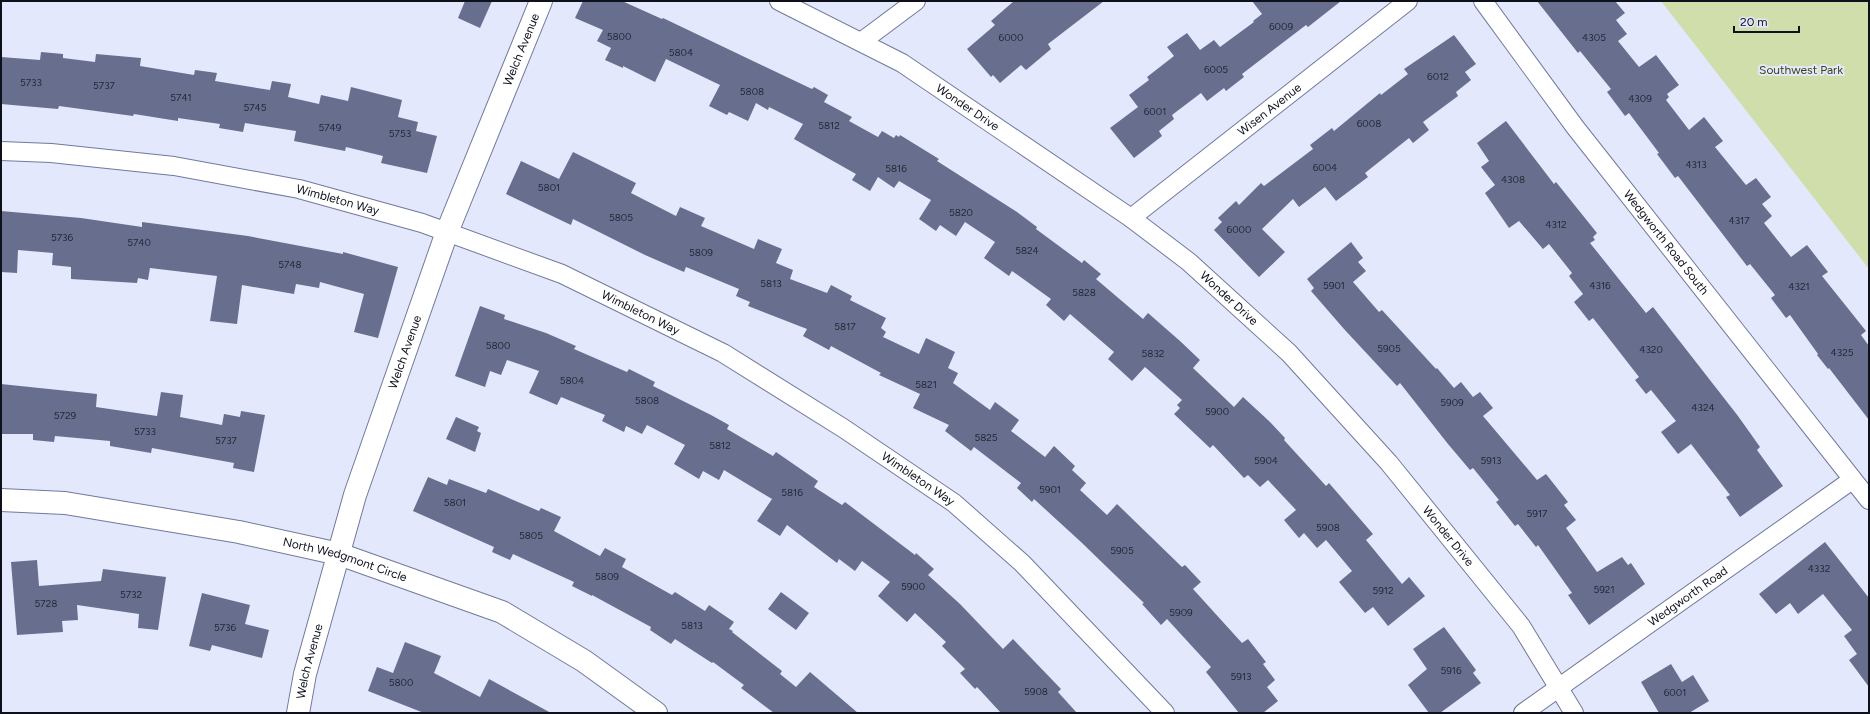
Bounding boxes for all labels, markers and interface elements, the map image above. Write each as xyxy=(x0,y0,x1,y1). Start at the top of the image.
scale bar xyxy=(1734,8,1799,34)
street label: Welch Avenue xyxy=(500,11,542,88)
text: 20 m xyxy=(1740,15,1768,29)
house number: 6009 xyxy=(1269,20,1293,33)
house number: 5800 xyxy=(607,30,631,43)
house number: 6000 xyxy=(999,31,1023,44)
house number: 4305 xyxy=(1582,31,1606,44)
house number: 5804 xyxy=(669,46,693,59)
house number: 6005 xyxy=(1204,63,1228,76)
park label: Southwest Park xyxy=(1759,63,1843,77)
house number: 6012 xyxy=(1427,70,1449,83)
house number: 5733 xyxy=(20,76,42,89)
house number: 5737 xyxy=(93,79,116,92)
street label: Wisen Avenue xyxy=(1235,80,1304,139)
street label: Wonder Drive xyxy=(933,81,1002,134)
house number: 5808 xyxy=(740,85,764,98)
house number: 5741 xyxy=(170,91,192,104)
house number: 4309 xyxy=(1628,92,1652,105)
house number: 5745 xyxy=(243,101,267,114)
house number: 6001 xyxy=(1144,105,1166,118)
house number: 6008 xyxy=(1357,117,1381,130)
house number: 5812 xyxy=(818,119,840,132)
house number: 5749 xyxy=(319,121,342,134)
house number: 5753 xyxy=(389,127,411,140)
house number: 4313 xyxy=(1685,158,1707,171)
house number: 6004 xyxy=(1313,161,1337,174)
house number: 5816 xyxy=(885,162,907,175)
house number: 4308 xyxy=(1501,173,1525,186)
house number: 5801 xyxy=(538,181,560,194)
street label: Wimbleton Way xyxy=(295,182,381,218)
street label: Wedgworth Road South xyxy=(1621,187,1712,298)
house number: 5820 xyxy=(949,206,973,219)
house number: 5805 xyxy=(609,211,633,224)
house number: 4317 xyxy=(1728,214,1750,227)
house number: 4312 xyxy=(1545,218,1567,231)
house number: 6000 xyxy=(1227,223,1251,236)
house number: 5736 xyxy=(51,231,73,244)
house number: 5740 xyxy=(127,236,151,249)
house number: 5824 xyxy=(1015,244,1039,257)
house number: 5809 xyxy=(689,246,713,259)
house number: 5748 xyxy=(278,258,302,271)
street label: Wonder Drive xyxy=(1197,269,1261,328)
house number: 5813 xyxy=(760,277,782,290)
house number: 5901 xyxy=(1323,279,1345,292)
house number: 4316 xyxy=(1589,279,1611,292)
house number: 4321 xyxy=(1788,280,1810,293)
house number: 5828 xyxy=(1072,286,1096,299)
street label: Wimbleton Way xyxy=(599,287,683,338)
street label: Welch Avenue xyxy=(386,313,425,391)
house number: 5817 xyxy=(834,320,856,333)
house number: 5800 xyxy=(486,339,510,352)
house number: 5905 xyxy=(1377,342,1401,355)
house number: 4320 xyxy=(1639,343,1663,356)
house number: 4325 xyxy=(1831,346,1854,359)
house number: 5832 xyxy=(1142,347,1164,360)
house number: 5804 xyxy=(560,374,584,387)
house number: 5821 xyxy=(915,378,937,391)
house number: 5808 xyxy=(635,394,659,407)
house number: 5909 xyxy=(1440,396,1464,409)
house number: 4324 xyxy=(1691,401,1715,414)
house number: 5900 xyxy=(1205,405,1229,418)
house number: 5729 xyxy=(54,409,77,422)
house number: 5733 xyxy=(134,425,156,438)
house number: 5825 xyxy=(974,431,998,444)
house number: 5737 xyxy=(215,434,238,447)
house number: 5812 xyxy=(709,439,731,452)
street label: Wimbleton Way xyxy=(879,449,958,509)
house number: 5904 xyxy=(1254,454,1278,467)
house number: 5913 xyxy=(1481,454,1501,467)
house number: 5901 xyxy=(1039,483,1061,496)
house number: 5816 xyxy=(781,486,803,499)
house number: 5801 xyxy=(444,496,466,509)
street label: Wonder Drive xyxy=(1420,503,1477,569)
house number: 5917 xyxy=(1527,507,1548,520)
house number: 5908 xyxy=(1316,521,1340,534)
house number: 5805 xyxy=(519,529,543,542)
street label: North Wedgmont Circle xyxy=(282,535,409,585)
house number: 5905 xyxy=(1110,544,1134,557)
house number: 4332 xyxy=(1808,562,1830,575)
street label: Wedgworth Road xyxy=(1645,563,1730,629)
house number: 5809 xyxy=(595,570,619,583)
house number: 5900 xyxy=(901,580,925,593)
house number: 5921 xyxy=(1593,583,1615,596)
house number: 5912 xyxy=(1372,584,1394,597)
house number: 5732 xyxy=(120,588,142,601)
house number: 5728 xyxy=(35,597,57,610)
house number: 5909 xyxy=(1169,606,1193,619)
house number: 5813 xyxy=(681,619,703,632)
house number: 5736 xyxy=(214,621,236,634)
street label: Welch Avenue xyxy=(294,622,326,700)
house number: 5916 xyxy=(1440,664,1462,677)
house number: 5913 xyxy=(1231,670,1251,683)
house number: 5800 xyxy=(389,676,413,689)
house number: 5908 xyxy=(1024,685,1048,698)
house number: 6001 xyxy=(1664,686,1686,699)

